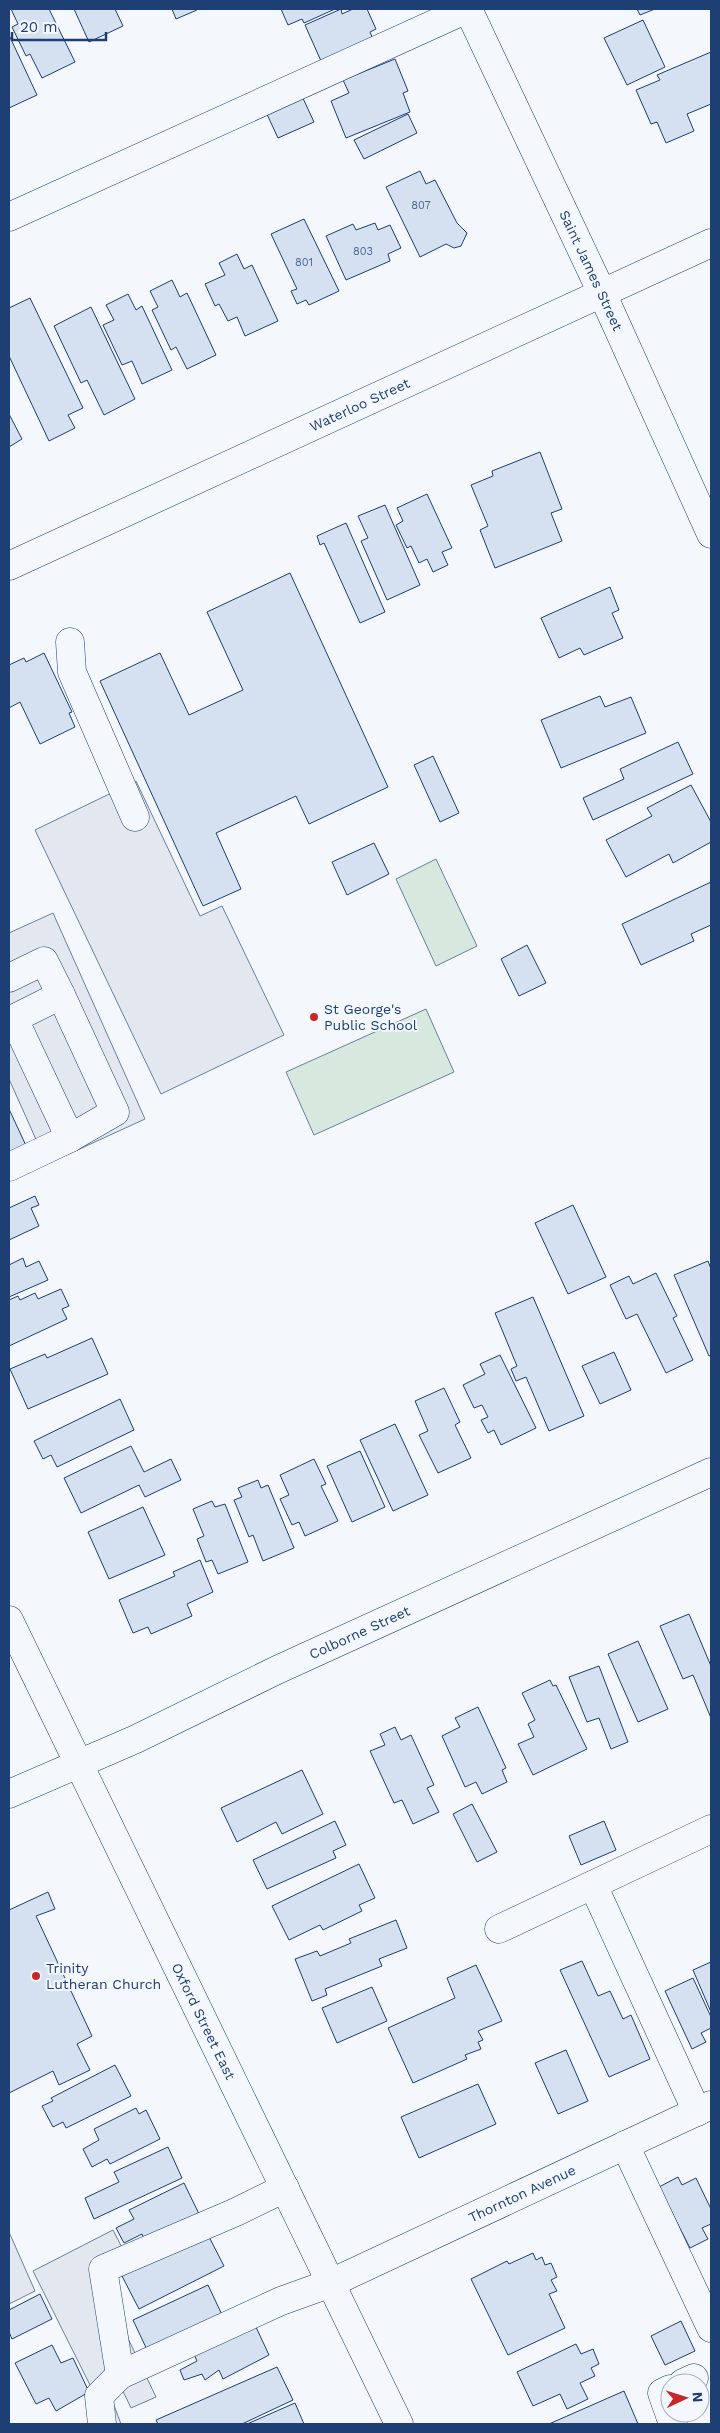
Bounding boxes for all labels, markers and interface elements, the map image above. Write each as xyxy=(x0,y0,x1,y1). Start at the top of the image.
scale bar xyxy=(12,10,106,42)
text: 20 m xyxy=(20,18,58,36)
house number: 807 xyxy=(411,199,431,212)
street label: Saint James Street xyxy=(556,208,626,333)
house number: 803 xyxy=(353,245,373,258)
house number: 801 xyxy=(295,256,313,269)
street label: Waterloo Street xyxy=(307,375,412,435)
place label: St George's Public School xyxy=(324,1001,418,1033)
marker: St George's Public School xyxy=(308,1011,320,1023)
street label: Colborne Street xyxy=(307,1602,412,1662)
place label: Trinity Lutheran Church xyxy=(46,1960,161,1992)
street label: Oxford Street East xyxy=(169,1960,239,2082)
marker: Trinity Lutheran Church xyxy=(30,1970,42,1982)
street label: Thornton Avenue xyxy=(466,2162,578,2225)
north arrow xyxy=(660,2373,710,2423)
text: N xyxy=(690,2391,706,2403)

